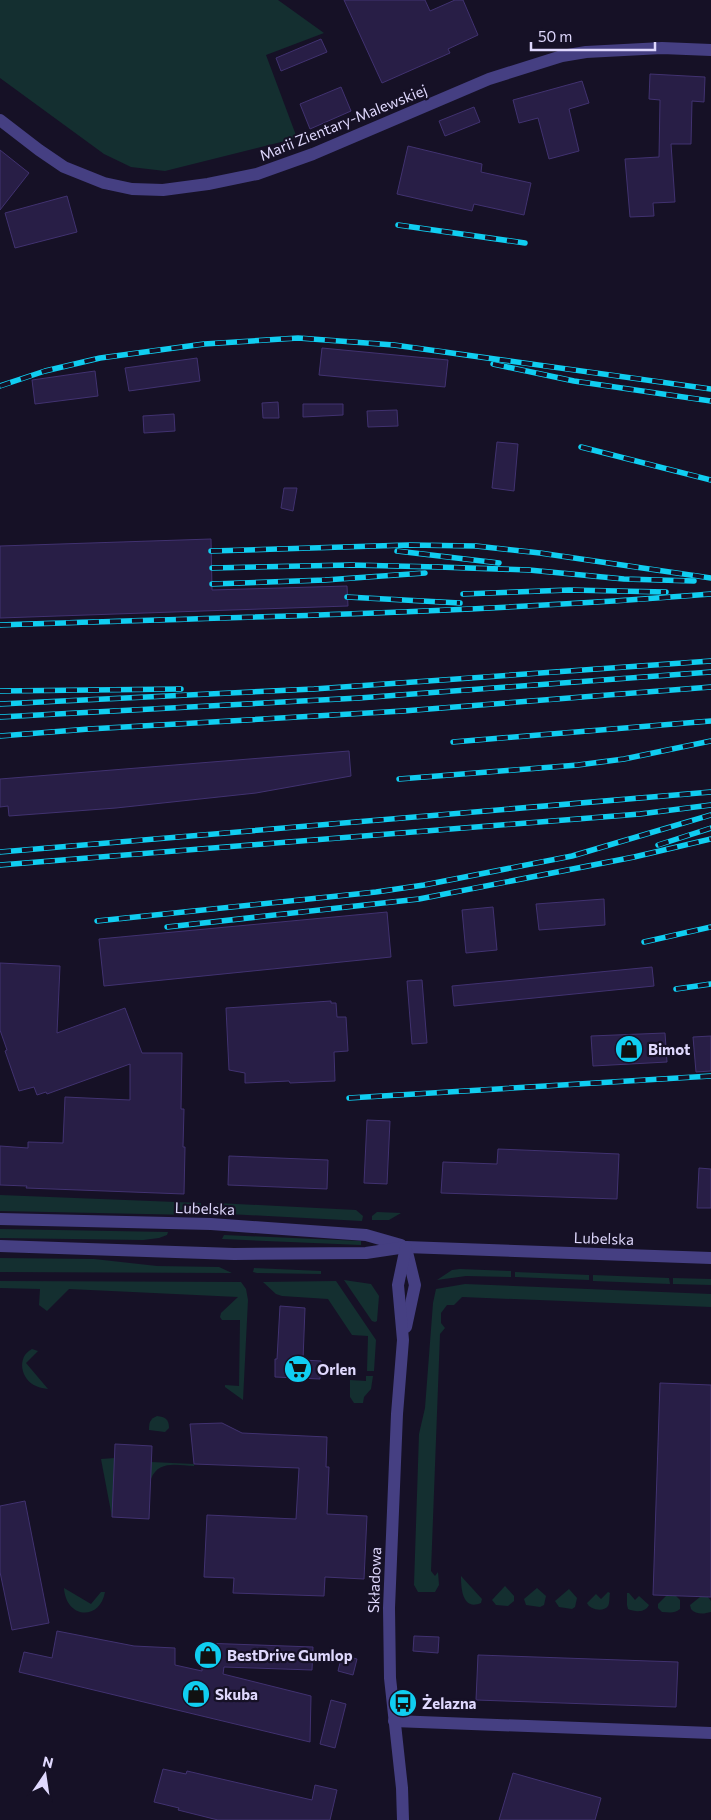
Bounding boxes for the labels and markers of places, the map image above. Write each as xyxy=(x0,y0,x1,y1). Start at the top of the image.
shop icon: Bimot xyxy=(614,1034,644,1064)
place label: Bimot xyxy=(648,1040,690,1058)
supermarket icon: Orlen xyxy=(283,1354,313,1384)
place label: Orlen xyxy=(317,1360,356,1378)
shop icon: BestDrive Gumlop xyxy=(193,1640,223,1670)
place label: BestDrive Gumlop xyxy=(227,1646,353,1664)
shop icon: Skuba xyxy=(181,1679,211,1709)
place label: Skuba xyxy=(215,1685,258,1703)
bus stop icon: Żelazna xyxy=(388,1688,418,1718)
place label: Żelazna xyxy=(422,1694,477,1712)

